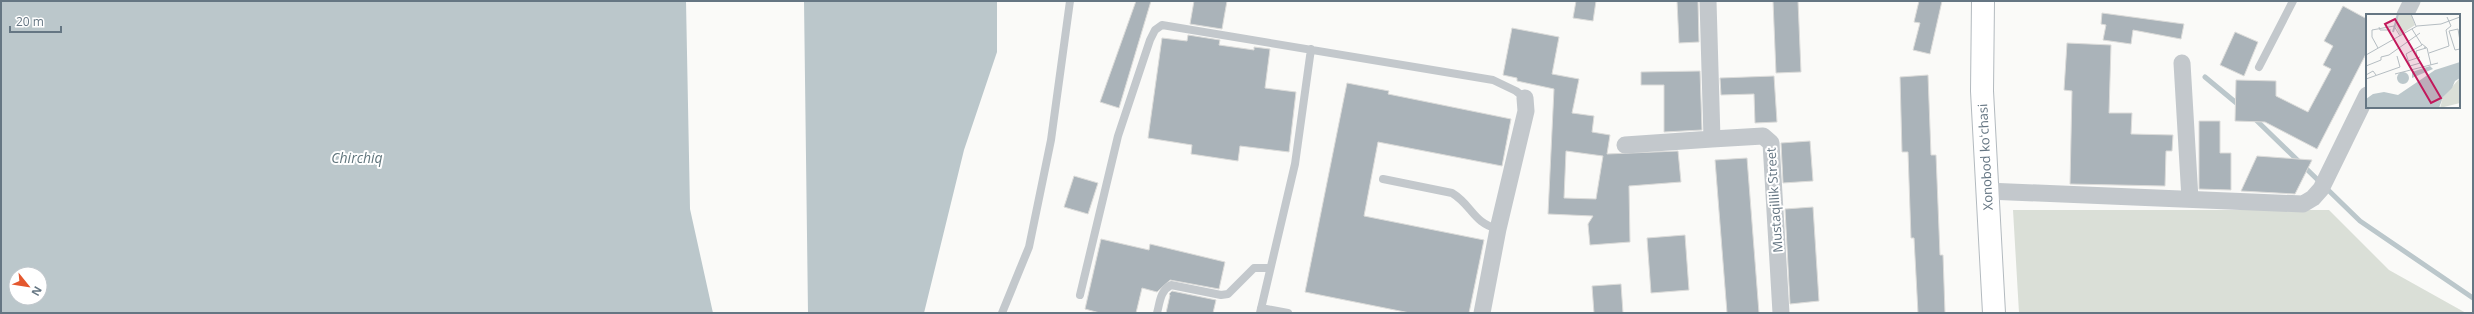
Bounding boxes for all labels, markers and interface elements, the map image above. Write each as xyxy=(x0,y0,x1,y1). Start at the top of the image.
scale bar xyxy=(10,8,61,34)
text: 20 m xyxy=(16,13,44,30)
inset map xyxy=(2366,14,2460,108)
street label: Xonobod koʻchasi xyxy=(1973,103,1997,211)
street label: Mustaqillik Street xyxy=(1761,146,1787,253)
water label: Chirchiq xyxy=(331,148,383,167)
north arrow xyxy=(8,266,48,306)
text: N xyxy=(28,284,46,299)

